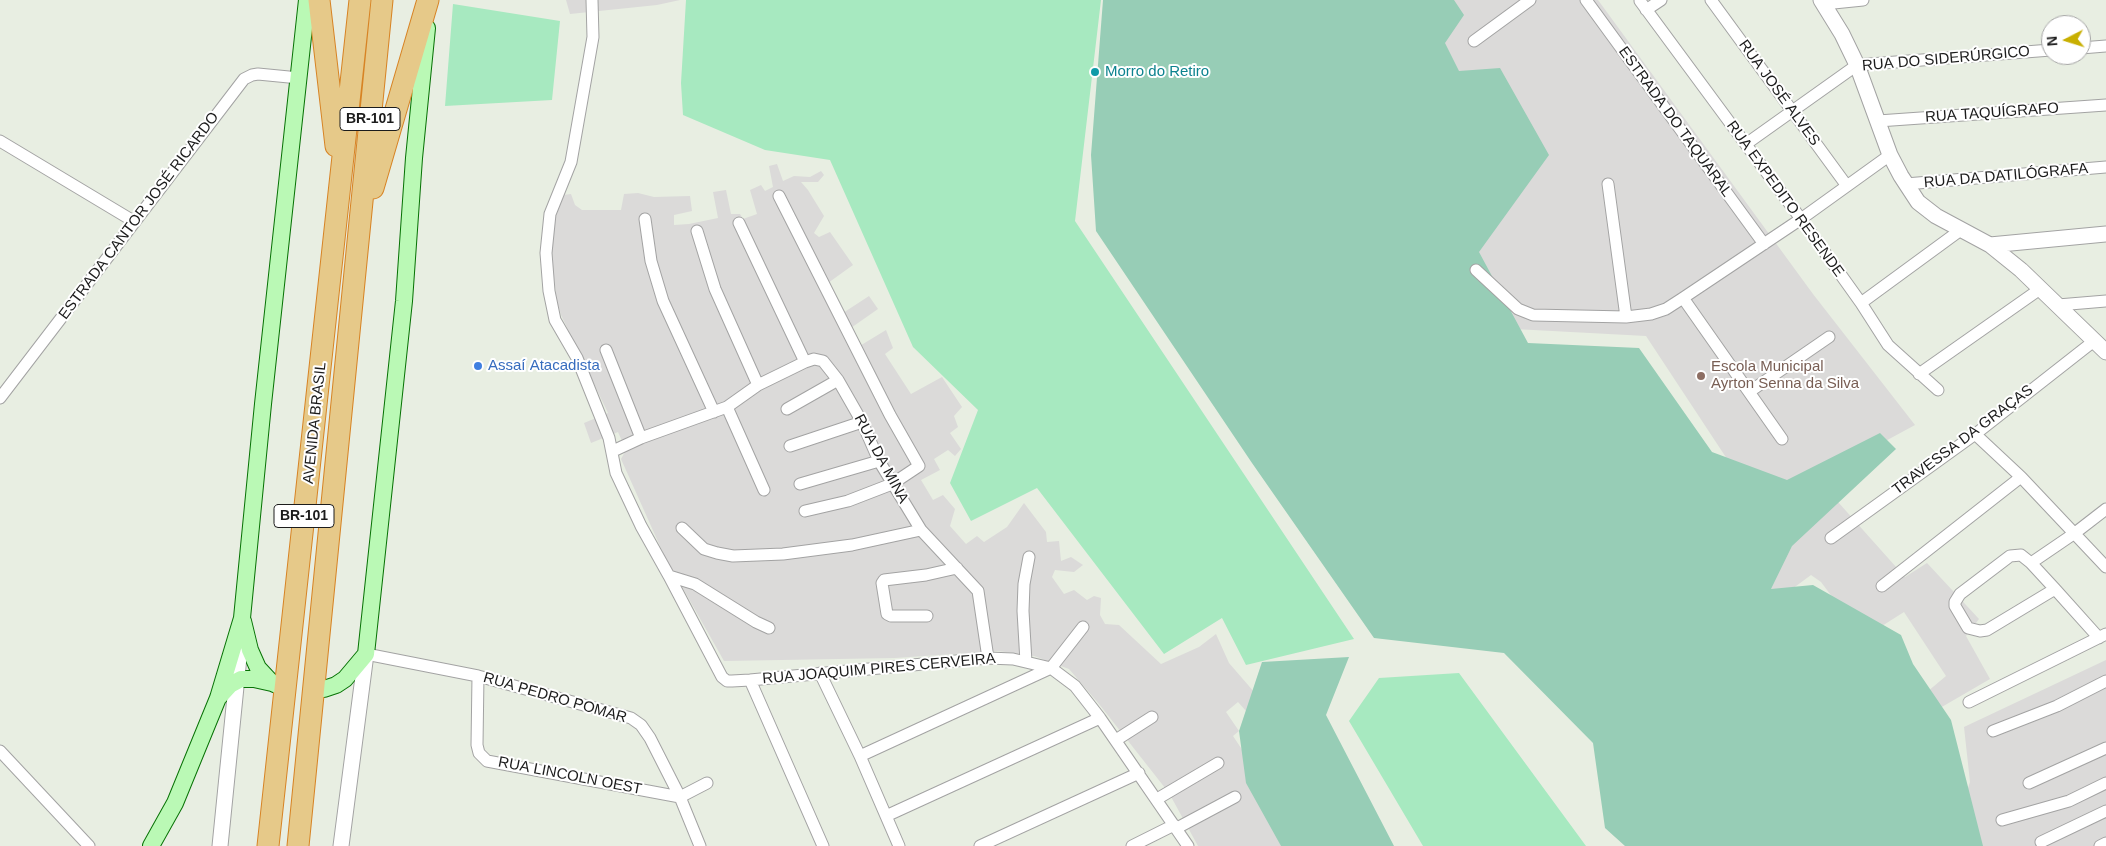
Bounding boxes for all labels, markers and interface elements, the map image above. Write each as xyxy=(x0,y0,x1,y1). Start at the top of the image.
north arrow xyxy=(2041,15,2091,65)
text: N xyxy=(2044,35,2060,47)
street label: RUA JOSÉ ALVES xyxy=(1735,37,1823,149)
street label: ESTRADA DO TAQUARAL xyxy=(1614,43,1736,201)
street label: RUA DO SIDERÚRGICO xyxy=(1861,43,2031,75)
place label: Morro do Retiro xyxy=(1105,63,1209,81)
marker: Morro do Retiro xyxy=(1089,66,1101,78)
street label: RUA TAQUÍGRAFO xyxy=(1925,99,2059,127)
road number: BR-101 xyxy=(340,108,400,130)
street label: ESTRADA CANTOR JOSÉ RICARDO xyxy=(55,109,223,323)
street label: RUA EXPEDITO RESENDE xyxy=(1722,118,1848,280)
street label: RUA DA DATILÓGRAFA xyxy=(1923,160,2089,192)
place label: Assaí Atacadista xyxy=(488,357,600,375)
place label: Escola Municipal Ayrton Senna da Silva xyxy=(1711,358,1859,393)
marker: Assaí Atacadista xyxy=(472,360,484,372)
street label: AVENIDA BRASIL xyxy=(300,361,330,485)
marker: Escola Municipal Ayrton Senna da Silva xyxy=(1695,370,1707,382)
street label: TRAVESSA DA GRAÇAS xyxy=(1889,381,2037,499)
street label: RUA DA MINA xyxy=(850,411,912,507)
road number: BR-101 xyxy=(274,504,334,528)
street label: RUA JOAQUIM PIRES CERVEIRA xyxy=(762,650,996,688)
street label: RUA PEDRO POMAR xyxy=(481,669,629,727)
street label: RUA LINCOLN OEST xyxy=(497,753,643,799)

